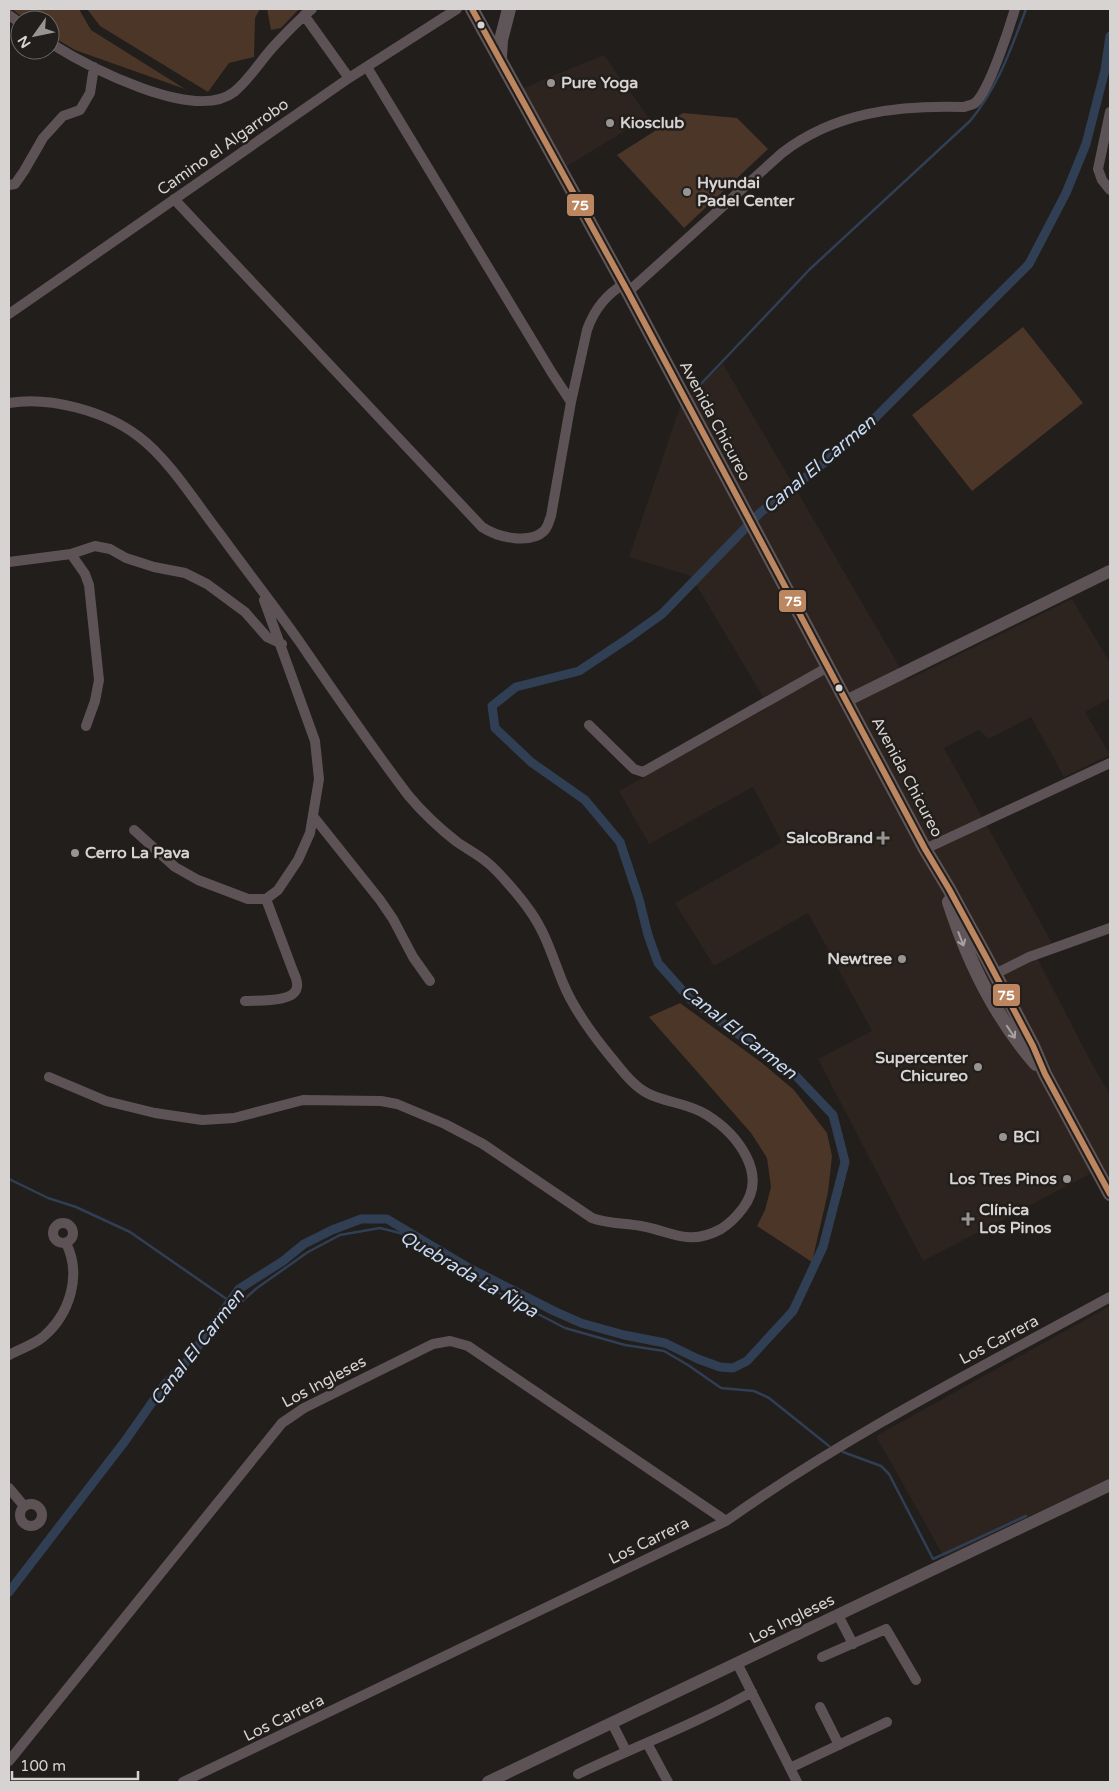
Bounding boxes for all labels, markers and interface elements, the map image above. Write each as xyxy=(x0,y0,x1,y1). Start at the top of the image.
north arrow xyxy=(10,10,60,60)
unlabelled marker xyxy=(476,20,486,30)
text: N xyxy=(14,32,35,51)
place label: Pure Yoga xyxy=(561,73,638,93)
marker: Pure Yoga xyxy=(545,77,557,89)
street label: Camino el Algarrobo xyxy=(153,94,293,200)
place label: Kiosclub xyxy=(620,113,684,133)
marker: Kiosclub xyxy=(604,117,616,129)
place label: Hyundai Padel Center xyxy=(697,173,795,211)
marker: Hyundai Padel Center xyxy=(681,186,693,198)
line badge: 75 xyxy=(566,193,595,217)
text: 75 xyxy=(571,197,589,214)
street label: Avenida Chicureo xyxy=(675,357,755,485)
water label: Canal El Carmen xyxy=(758,410,881,518)
line badge: 75 xyxy=(778,589,807,613)
text: 75 xyxy=(784,593,802,610)
unlabelled marker xyxy=(834,683,844,693)
street label: Avenida Chicureo xyxy=(867,713,947,841)
place label: SalcoBrand xyxy=(786,828,873,848)
marker: SalcoBrand xyxy=(877,832,889,844)
place label: Cerro La Pava xyxy=(85,843,190,863)
marker: Cerro La Pava xyxy=(69,847,81,859)
one-way arrow xyxy=(957,931,966,946)
place label: Newtree xyxy=(827,949,892,969)
marker: Newtree xyxy=(896,953,908,965)
water label: Canal El Carmen xyxy=(677,980,802,1085)
line badge: 75 xyxy=(992,983,1021,1007)
text: 75 xyxy=(997,987,1015,1004)
one-way arrow xyxy=(1007,1025,1017,1039)
place label: Supercenter Chicureo xyxy=(875,1048,969,1086)
marker: Supercenter Chicureo xyxy=(972,1061,984,1073)
place label: BCI xyxy=(1013,1127,1040,1147)
marker: BCI xyxy=(997,1131,1009,1143)
place label: Los Tres Pinos xyxy=(949,1169,1057,1189)
marker: Los Tres Pinos xyxy=(1061,1173,1073,1185)
place label: Clínica Los Pinos xyxy=(979,1200,1052,1238)
marker: Clínica Los Pinos xyxy=(961,1212,975,1226)
water label: Quebrada La Ñipa xyxy=(396,1226,543,1323)
water label: Canal El Carmen xyxy=(145,1284,250,1409)
street label: Los Carrera xyxy=(956,1311,1042,1369)
street label: Los Ingleses xyxy=(278,1351,370,1413)
street label: Los Carrera xyxy=(605,1513,693,1569)
street label: Los Ingleses xyxy=(746,1590,838,1648)
street label: Los Carrera xyxy=(240,1690,328,1746)
scale bar xyxy=(12,1748,139,1780)
text: 100 m xyxy=(20,1757,66,1775)

